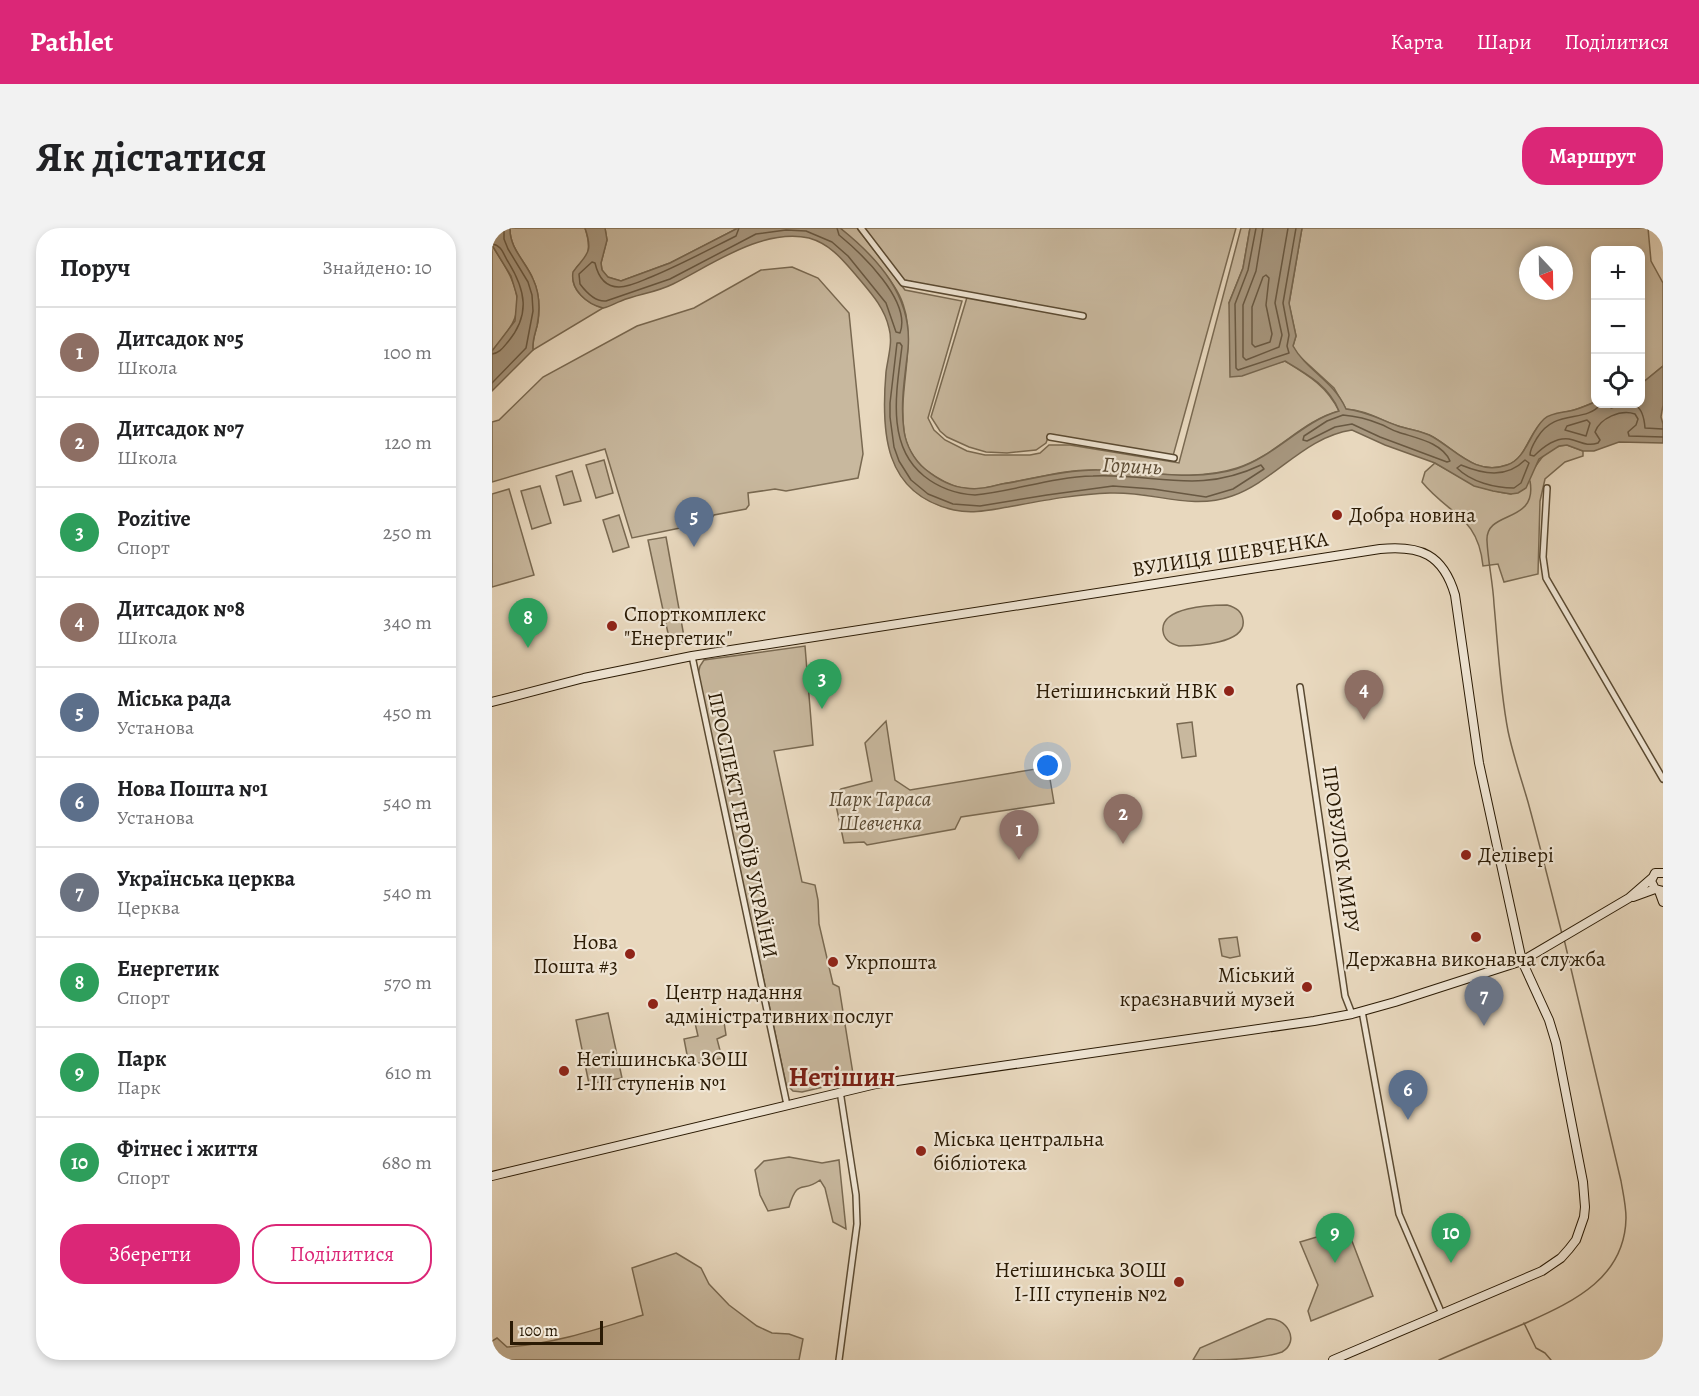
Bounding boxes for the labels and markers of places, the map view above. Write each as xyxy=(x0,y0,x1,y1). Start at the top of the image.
pin: 5 xyxy=(674,498,714,547)
place label: Добра новина xyxy=(1349,501,1476,529)
marker: Добра новина xyxy=(1330,508,1344,522)
pin: 8 xyxy=(508,598,548,648)
place label: Спорткомплекс "Енергетик" xyxy=(624,600,766,652)
marker: Спорткомплекс "Енергетик" xyxy=(605,619,619,633)
pin: 3 xyxy=(802,660,842,709)
pin: 4 xyxy=(1344,670,1384,720)
place label: Нетішинський НВК xyxy=(1035,677,1218,705)
marker: Нетішинський НВК xyxy=(1222,684,1236,698)
pin: 2 xyxy=(1104,794,1142,844)
pin: 1 xyxy=(1000,810,1038,860)
place label: Делівері xyxy=(1478,841,1554,869)
marker: Делівері xyxy=(1459,848,1473,862)
place label: Нова Пошта #3 xyxy=(533,928,618,980)
marker: Державна виконавча служба xyxy=(1469,930,1483,944)
place label: Державна виконавча служба xyxy=(1346,945,1606,973)
marker: Нова Пошта #3 xyxy=(623,947,637,961)
place label: Укрпошта xyxy=(845,948,937,976)
marker: Укрпошта xyxy=(826,955,840,969)
place label: Міський краєзнавчий музей xyxy=(1120,961,1295,1013)
pin: 7 xyxy=(1464,976,1504,1026)
place label: Центр надання адміністративних послуг xyxy=(665,978,893,1030)
marker: Міський краєзнавчий музей xyxy=(1300,980,1314,994)
marker: Центр надання адміністративних послуг xyxy=(646,997,660,1011)
place label: Нетішинська ЗОШ І-ІІІ ступенів №1 xyxy=(576,1045,749,1097)
marker: Нетішинська ЗОШ І-ІІІ ступенів №1 xyxy=(557,1064,571,1078)
pin: 6 xyxy=(1388,1070,1428,1120)
place label: Міська центральна бібліотека xyxy=(933,1125,1104,1177)
marker: Міська центральна бібліотека xyxy=(914,1144,928,1158)
pin: 9 xyxy=(1316,1214,1354,1263)
pin: 10 xyxy=(1432,1214,1470,1263)
place label: Нетішинська ЗОШ І-ІІІ ступенів №2 xyxy=(994,1256,1167,1308)
marker: Нетішинська ЗОШ І-ІІІ ступенів №2 xyxy=(1172,1275,1186,1289)

